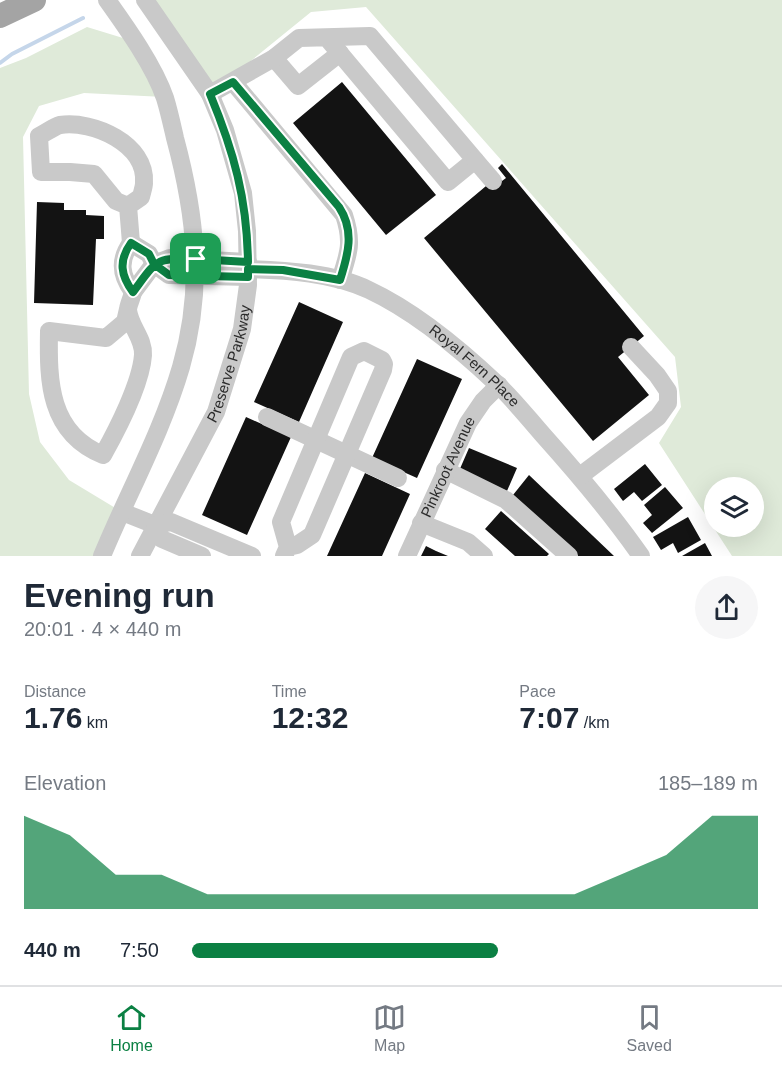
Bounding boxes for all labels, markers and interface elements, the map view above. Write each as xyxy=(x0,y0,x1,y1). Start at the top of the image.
pin xyxy=(170,233,221,284)
icon: arrive xyxy=(179,242,212,275)
street label: Preserve Parkway xyxy=(203,303,253,425)
street label: Royal Fern Place xyxy=(426,321,523,410)
street label: Pinkroot Avenue xyxy=(417,413,478,520)
map controls xyxy=(704,477,764,537)
button: layers xyxy=(704,477,764,537)
button: share xyxy=(695,576,758,639)
text: Evening run xyxy=(24,577,215,614)
text: 20:01 · 4 × 440 m xyxy=(24,618,181,640)
text: Distance xyxy=(24,683,86,700)
text: Time xyxy=(272,683,307,700)
text: Pace xyxy=(519,683,556,700)
text: 1.76 xyxy=(24,701,82,734)
text: 12:32 xyxy=(272,701,348,734)
text: 7:07 xyxy=(519,701,579,734)
text: km xyxy=(82,714,108,731)
text: /km xyxy=(579,714,610,731)
text: Elevation xyxy=(24,772,106,794)
text: 185–189 m xyxy=(658,772,758,794)
text: 440 m xyxy=(24,939,81,961)
text: 7:50 xyxy=(120,939,159,961)
tab: Home xyxy=(110,1001,153,1055)
tab: Map xyxy=(373,1001,406,1055)
tab: Saved xyxy=(626,1001,672,1055)

